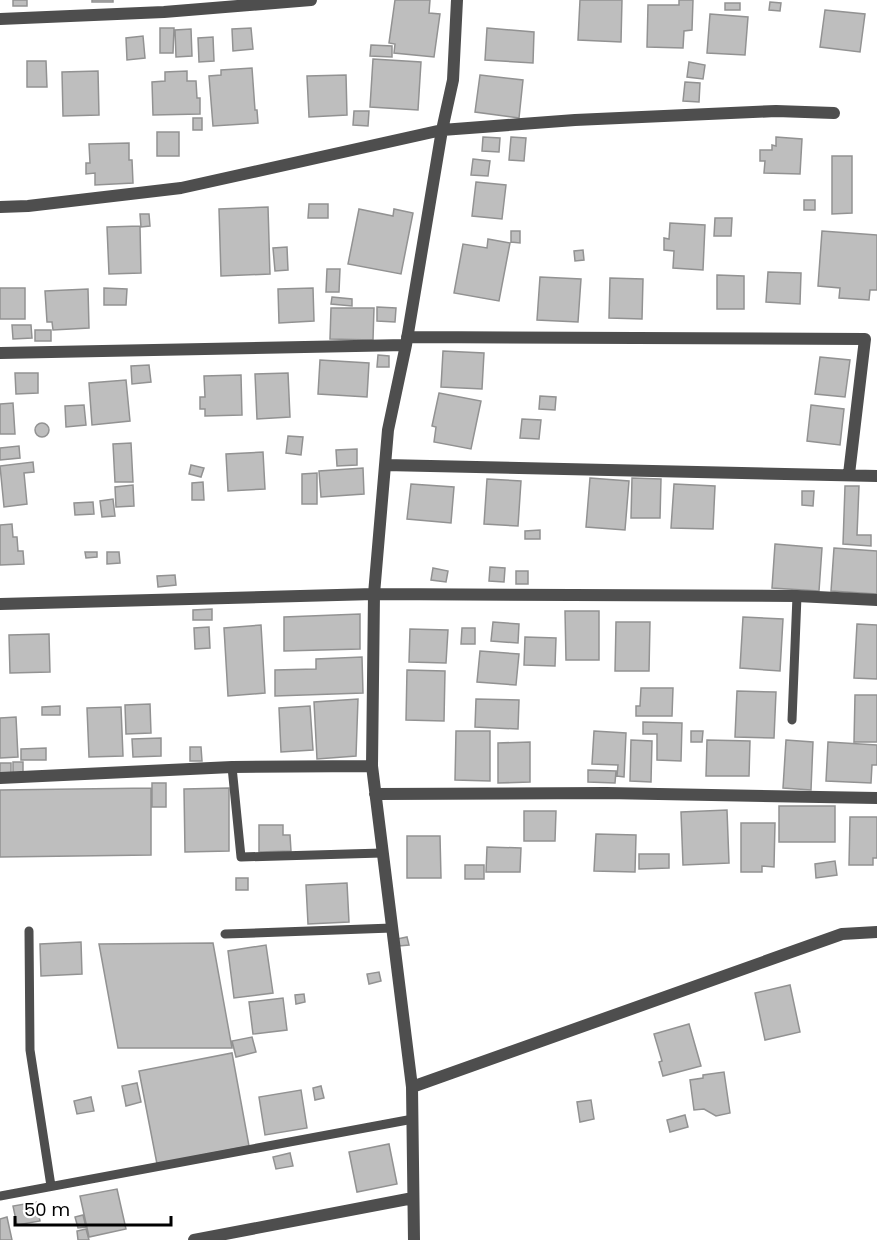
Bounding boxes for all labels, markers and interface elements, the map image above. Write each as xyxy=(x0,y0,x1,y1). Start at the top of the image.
scale bar xyxy=(15,1189,171,1227)
text: 50 m xyxy=(24,1197,70,1222)

